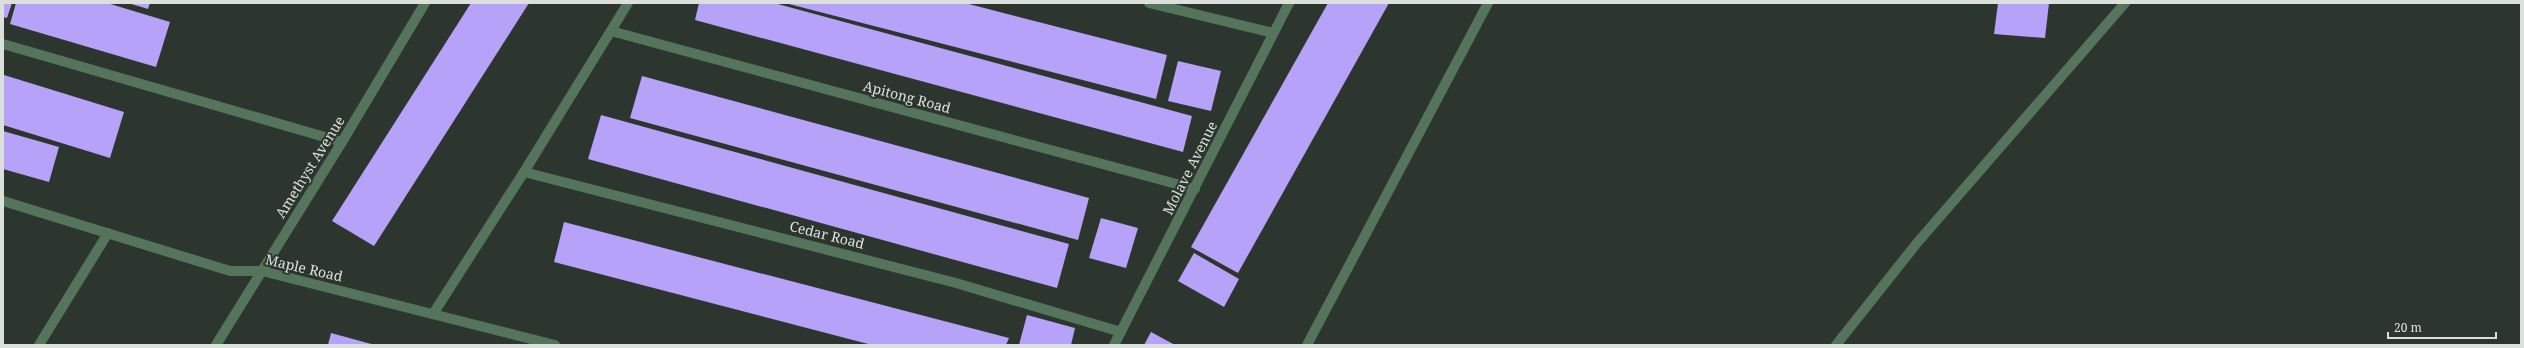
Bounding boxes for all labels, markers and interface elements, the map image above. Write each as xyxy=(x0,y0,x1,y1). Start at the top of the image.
street label: Apitong Road xyxy=(861,76,953,117)
street label: Amethyst Avenue xyxy=(271,112,349,221)
street label: Molave Avenue xyxy=(1158,118,1221,218)
street label: Cedar Road xyxy=(788,216,867,253)
street label: Maple Road xyxy=(264,249,345,286)
scale bar xyxy=(2388,314,2496,340)
text: 20 m xyxy=(2394,319,2422,336)

